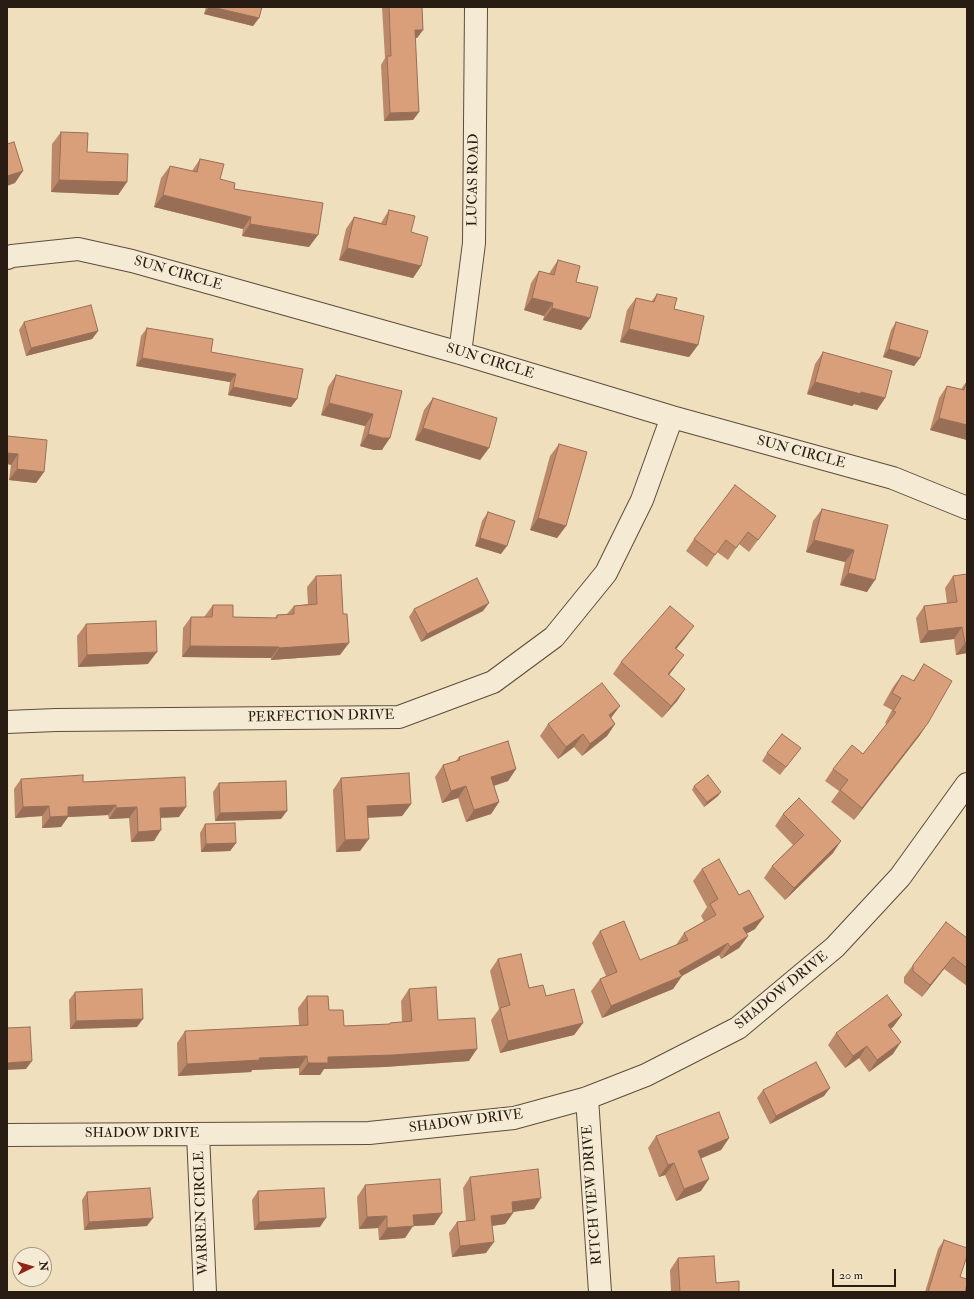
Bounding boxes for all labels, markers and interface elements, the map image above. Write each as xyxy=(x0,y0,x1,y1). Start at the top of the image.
street label: LUCAS ROAD xyxy=(465,133,483,227)
street label: SUN CIRCLE xyxy=(132,253,224,295)
street label: SUN CIRCLE xyxy=(444,341,536,383)
street label: SUN CIRCLE xyxy=(755,433,847,473)
street label: PERFECTION DRIVE xyxy=(247,707,395,727)
street label: SHADOW DRIVE xyxy=(732,948,832,1034)
street label: SHADOW DRIVE xyxy=(408,1107,524,1137)
street label: RITCH VIEW DRIVE xyxy=(580,1124,606,1266)
street label: SHADOW DRIVE xyxy=(85,1126,199,1142)
street label: WARREN CIRCLE xyxy=(191,1151,213,1275)
north arrow xyxy=(12,1247,52,1287)
text: N xyxy=(37,1261,50,1271)
scale bar xyxy=(834,1261,898,1287)
text: 20 m xyxy=(839,1268,863,1283)

